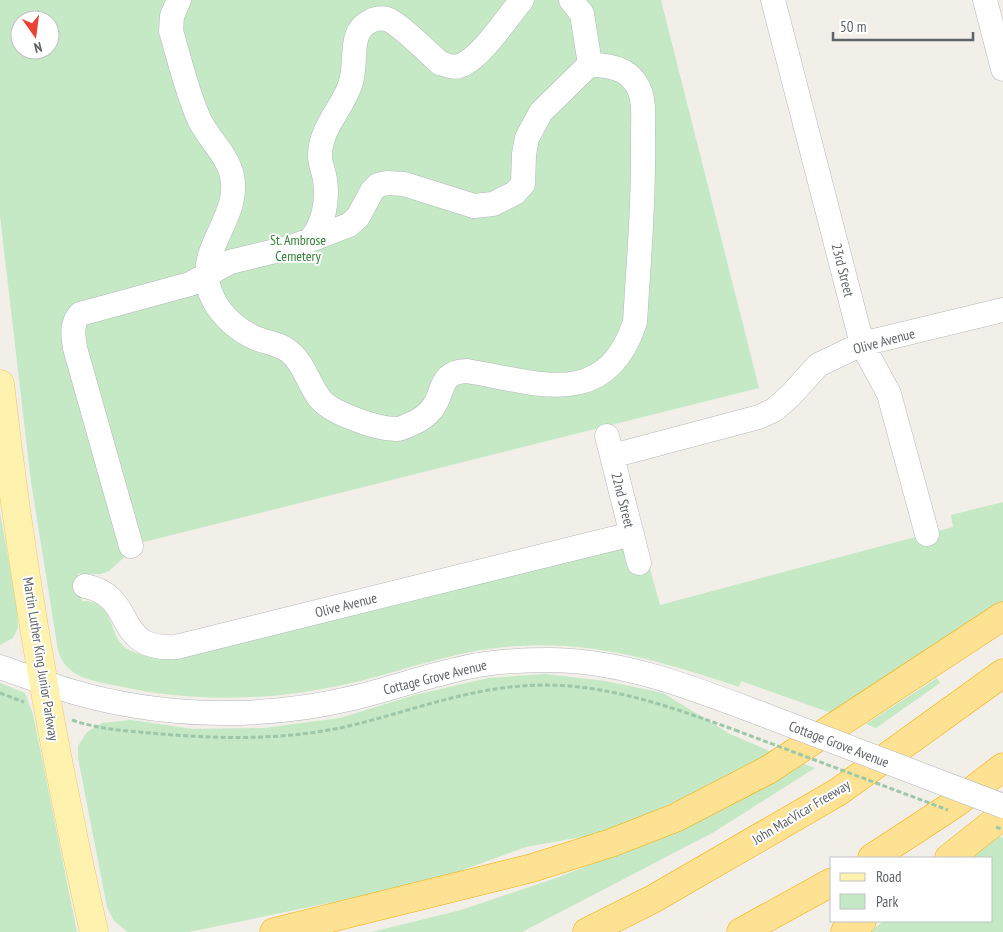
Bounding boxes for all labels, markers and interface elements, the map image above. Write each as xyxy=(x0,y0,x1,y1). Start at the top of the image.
north arrow xyxy=(10,10,60,60)
scale bar xyxy=(833,10,973,42)
text: 50 m xyxy=(840,17,866,36)
text: N xyxy=(32,38,44,57)
park label: St. Ambrose Cemetery xyxy=(270,231,326,265)
street label: 23rd Street xyxy=(828,241,858,299)
street label: Olive Avenue xyxy=(851,324,917,358)
street label: 22nd Street xyxy=(607,470,639,530)
street label: Martin Luther King Junior Parkway xyxy=(19,576,63,743)
street label: Olive Avenue xyxy=(313,589,379,621)
street label: Cottage Grove Avenue xyxy=(381,655,489,699)
street label: Cottage Grove Avenue xyxy=(786,717,892,771)
street label: John MacVicar Freeway xyxy=(748,775,854,849)
legend xyxy=(830,857,993,922)
text: Road xyxy=(876,867,902,886)
text: Park xyxy=(876,892,898,911)

